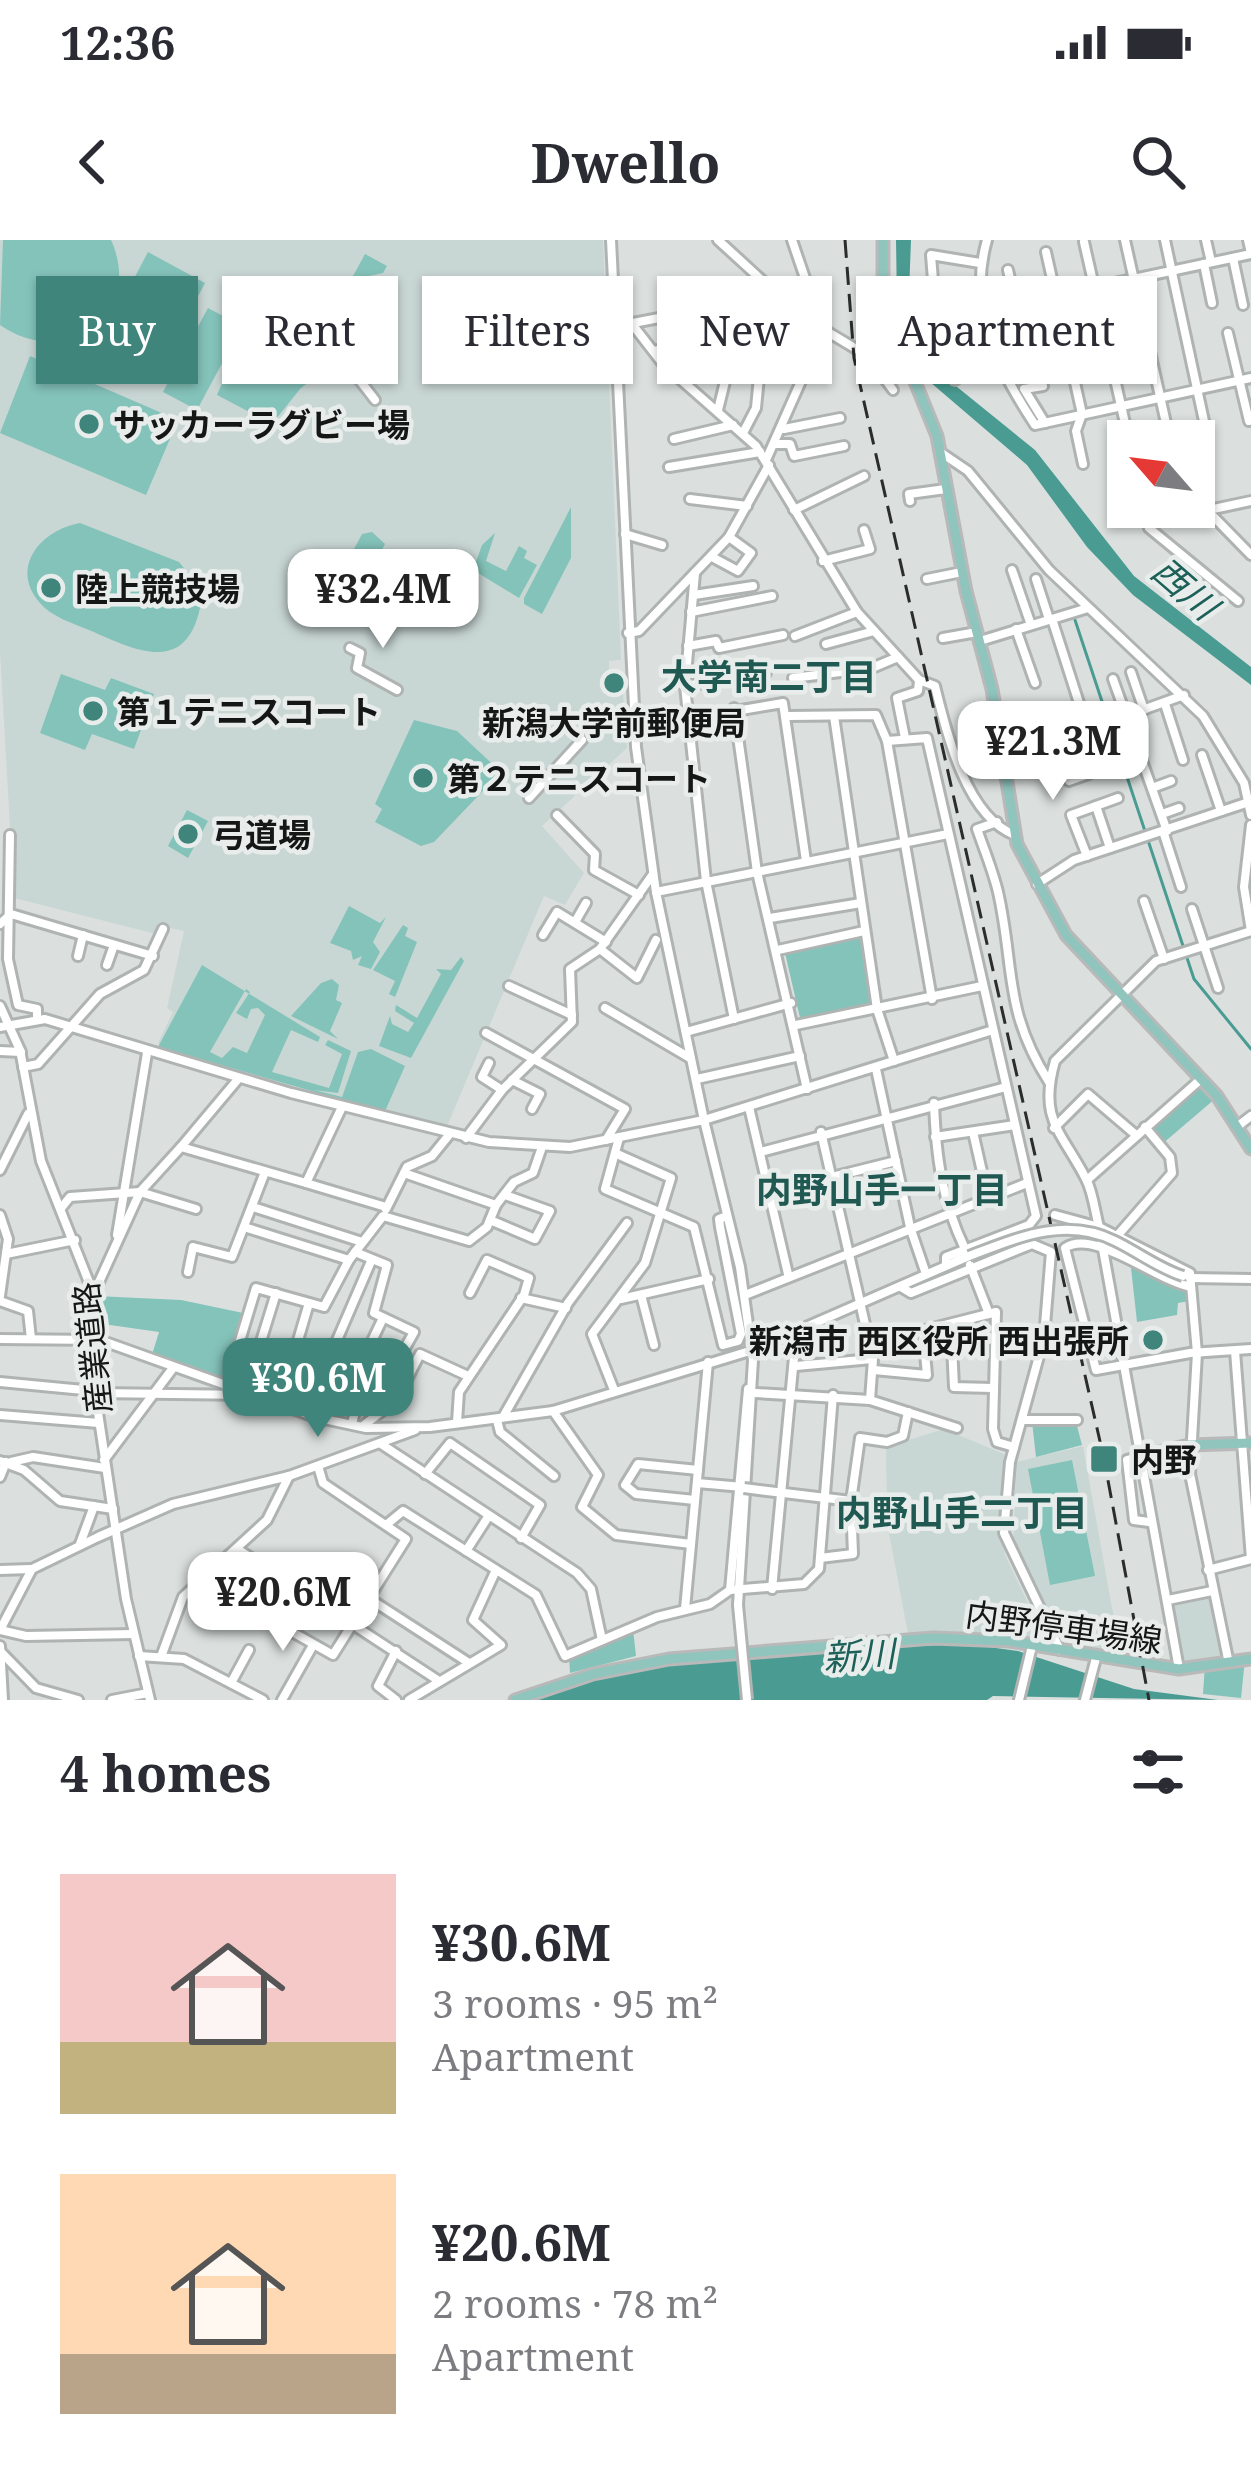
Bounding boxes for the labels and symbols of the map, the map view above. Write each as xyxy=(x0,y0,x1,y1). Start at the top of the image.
place label: サッカーラグビー場 xyxy=(113,402,410,447)
marker: サッカーラグビー場 xyxy=(76,411,102,437)
north arrow xyxy=(1107,420,1215,528)
water label: 西川 xyxy=(1142,546,1231,633)
pin: ¥32.4M xyxy=(285,549,481,651)
place label: 陸上競技場 xyxy=(75,566,240,611)
marker: 陸上競技場 xyxy=(38,575,64,601)
district label: 大学南二丁目 xyxy=(661,652,877,701)
marker: 新潟大学前郵便局 xyxy=(601,670,627,696)
place label: 第１テニスコート xyxy=(117,689,381,734)
marker: 第１テニスコート xyxy=(80,698,106,724)
place label: 新潟大学前郵便局 xyxy=(482,700,746,745)
pin: ¥21.3M xyxy=(955,701,1151,803)
place label: 第２テニスコート xyxy=(447,756,711,801)
marker: 第２テニスコート xyxy=(410,765,436,791)
place label: 弓道場 xyxy=(212,812,311,857)
marker: 弓道場 xyxy=(175,821,201,847)
district label: 内野山手一丁目 xyxy=(756,1165,1008,1214)
street label: 産業道路 xyxy=(63,1280,121,1416)
place label: 新潟市 西区役所 西出張所 xyxy=(749,1318,1129,1363)
marker: 新潟市 西区役所 西出張所 xyxy=(1140,1327,1166,1353)
pin: ¥30.6M xyxy=(220,1338,416,1440)
place label: 内野 xyxy=(1131,1437,1197,1482)
marker: 内野 xyxy=(1088,1443,1120,1475)
district label: 内野山手二丁目 xyxy=(836,1488,1088,1537)
pin: ¥20.6M xyxy=(185,1552,381,1654)
street label: 内野停車場線 xyxy=(963,1591,1165,1663)
water label: 新川 xyxy=(821,1628,901,1682)

